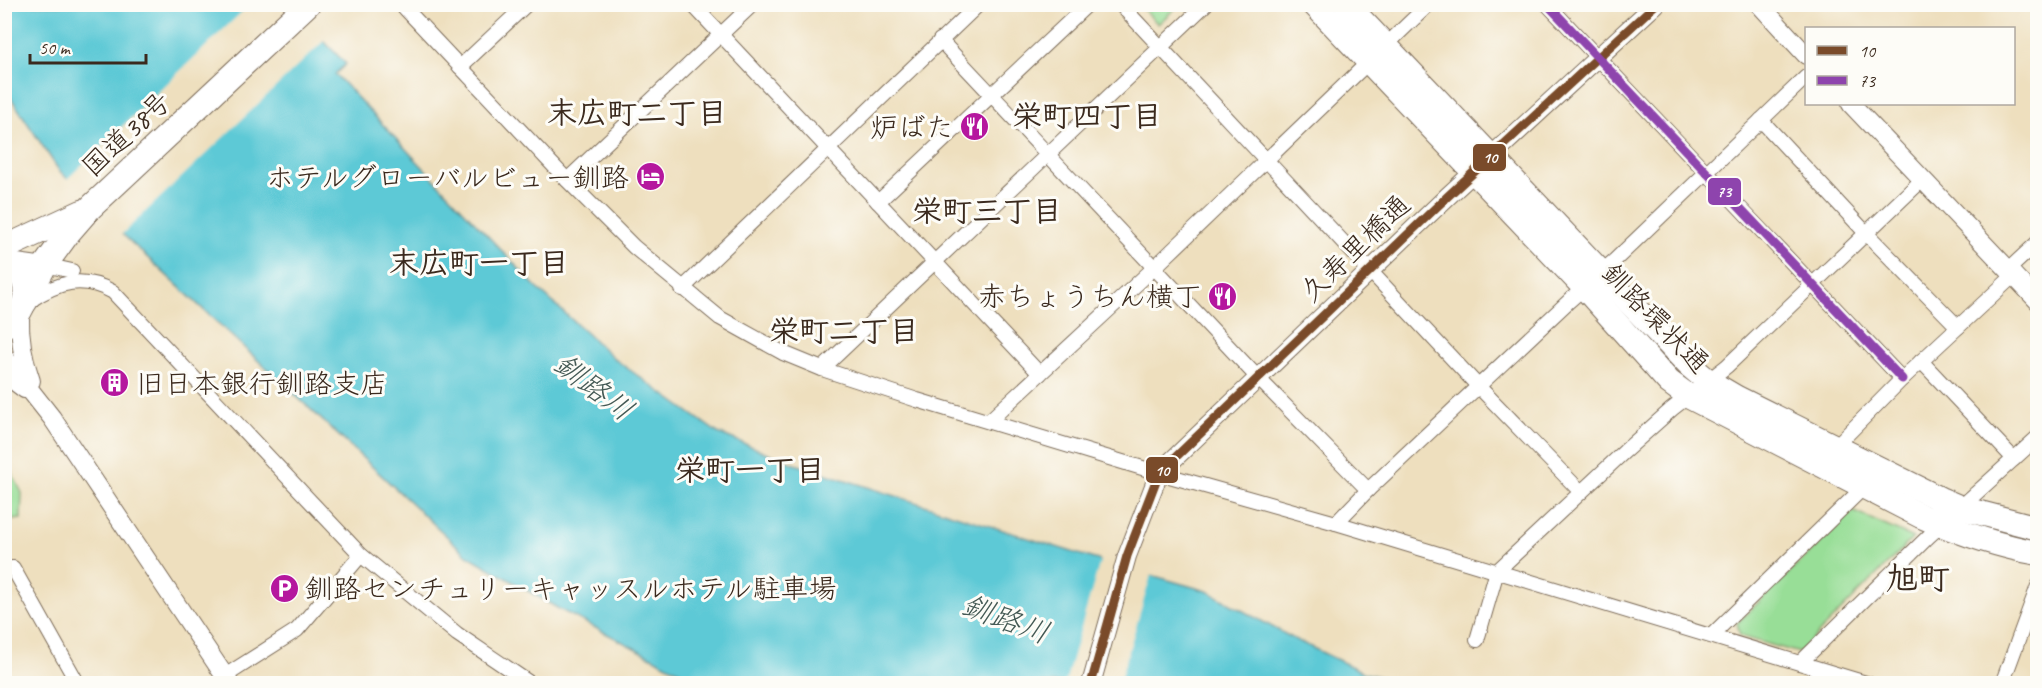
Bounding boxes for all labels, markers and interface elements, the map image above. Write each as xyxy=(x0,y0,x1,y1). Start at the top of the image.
scale bar xyxy=(30,27,146,65)
legend xyxy=(1805,27,2015,105)
text: 50 m xyxy=(39,37,72,59)
text: 10 xyxy=(1859,40,1877,62)
text: 73 xyxy=(1859,70,1877,92)
street label: 国道38号 xyxy=(74,84,178,184)
district label: 末広町二丁目 xyxy=(547,94,727,132)
district label: 栄町四丁目 xyxy=(1012,97,1162,135)
place label: 炉ばた xyxy=(870,110,954,145)
restaurant icon: 炉ばた xyxy=(959,111,991,143)
line badge: 10 xyxy=(1472,143,1507,172)
text: 10 xyxy=(1483,148,1499,168)
place label: ホテルグローバルビュー釧路 xyxy=(266,160,629,195)
hotel icon: ホテルグローバルビュー釧路 xyxy=(634,161,666,193)
line badge: 73 xyxy=(1707,177,1742,206)
text: 73 xyxy=(1717,182,1733,202)
street label: 久寿里橋通 xyxy=(1292,187,1418,309)
district label: 栄町三丁目 xyxy=(912,192,1062,230)
district label: 末広町一丁目 xyxy=(389,244,569,282)
street label: 釧路環状通 xyxy=(1595,255,1717,381)
place label: 赤ちょうちん横丁 xyxy=(978,279,1202,314)
restaurant icon: 赤ちょうちん横丁 xyxy=(1207,280,1239,312)
district label: 栄町二丁目 xyxy=(769,312,919,350)
water label: 釧路川 xyxy=(547,345,641,429)
place label: 旧日本銀行釧路支店 xyxy=(136,366,388,401)
building icon: 旧日本銀行釧路支店 xyxy=(99,367,131,399)
district label: 栄町一丁目 xyxy=(675,451,825,489)
line badge: 10 xyxy=(1145,456,1179,484)
text: 10 xyxy=(1155,461,1171,481)
district label: 旭町 xyxy=(1886,558,1950,599)
place label: 釧路センチュリーキャッスルホテル駐車場 xyxy=(305,571,836,606)
parking icon: 釧路センチュリーキャッスルホテル駐車場 xyxy=(268,572,300,604)
water label: 釧路川 xyxy=(957,586,1055,652)

